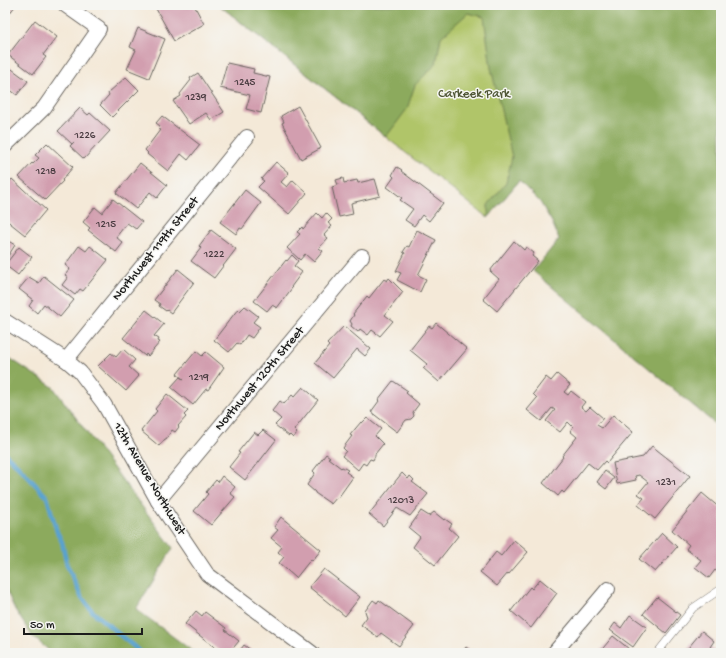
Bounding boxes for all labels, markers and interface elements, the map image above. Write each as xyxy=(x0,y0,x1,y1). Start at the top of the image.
house number: 1245 xyxy=(234,77,256,89)
park label: Carkeek Park xyxy=(438,87,511,102)
house number: 1239 xyxy=(184,92,207,104)
house number: 1226 xyxy=(74,130,96,142)
house number: 1218 xyxy=(35,166,56,178)
street label: Northwest 119th Street xyxy=(110,193,204,304)
house number: 1215 xyxy=(95,219,116,231)
house number: 1222 xyxy=(203,249,225,261)
street label: Northwest 120th Street xyxy=(212,323,309,434)
house number: 1219 xyxy=(188,372,209,384)
street label: 12th Avenue Northwest xyxy=(109,419,189,539)
house number: 1231 xyxy=(655,477,676,489)
house number: 12013 xyxy=(387,495,414,507)
scale bar xyxy=(24,610,142,636)
text: 50 m xyxy=(30,619,55,633)

